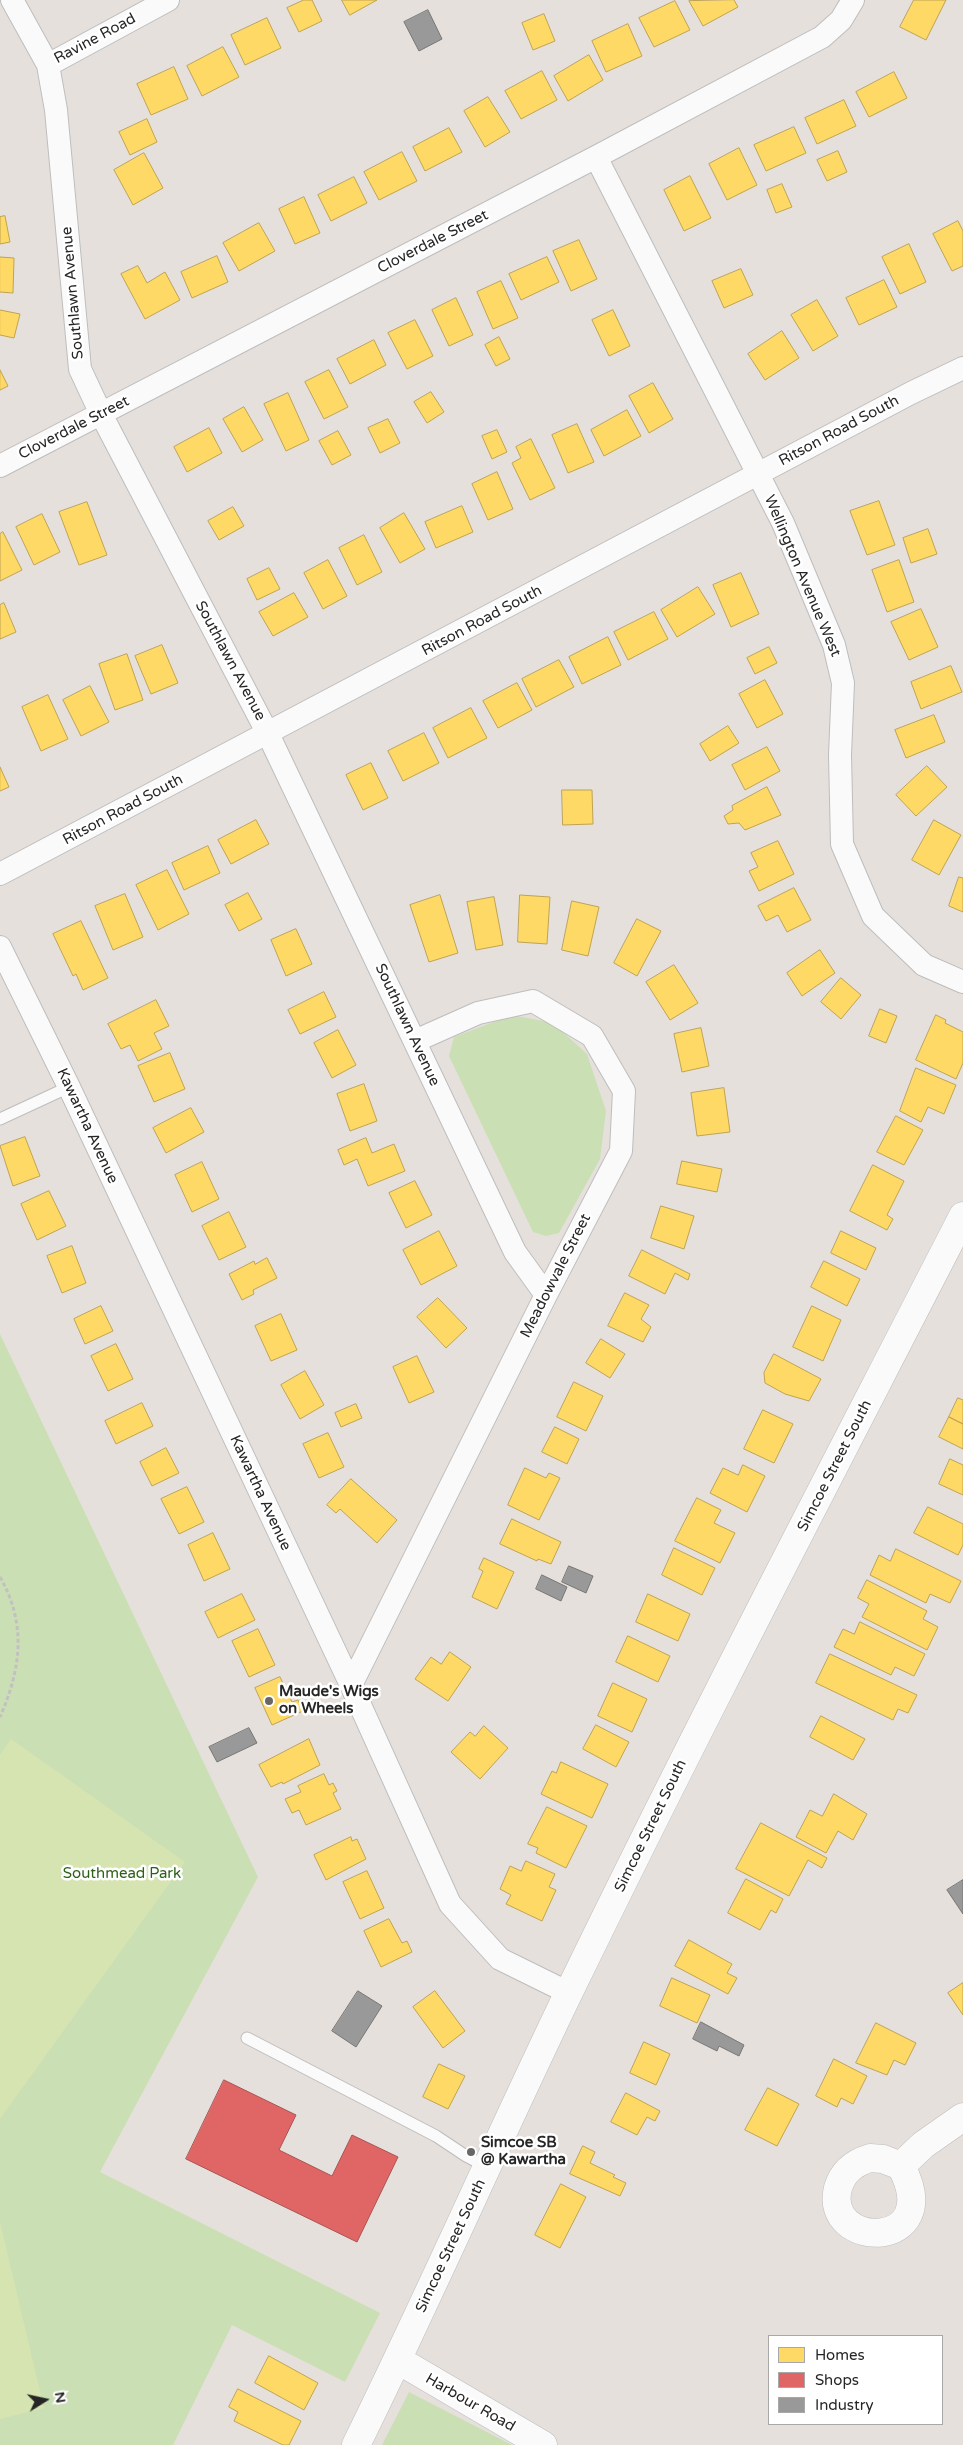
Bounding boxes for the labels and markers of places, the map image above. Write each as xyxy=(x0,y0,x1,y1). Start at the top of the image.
place label: Maude's Wigs on Wheels xyxy=(279,1683,379,1718)
marker: Maude's Wigs on Wheels xyxy=(263,1695,275,1707)
place label: Simcoe SB @ Kawartha xyxy=(481,2134,566,2169)
marker: Simcoe SB @ Kawartha xyxy=(465,2146,477,2158)

